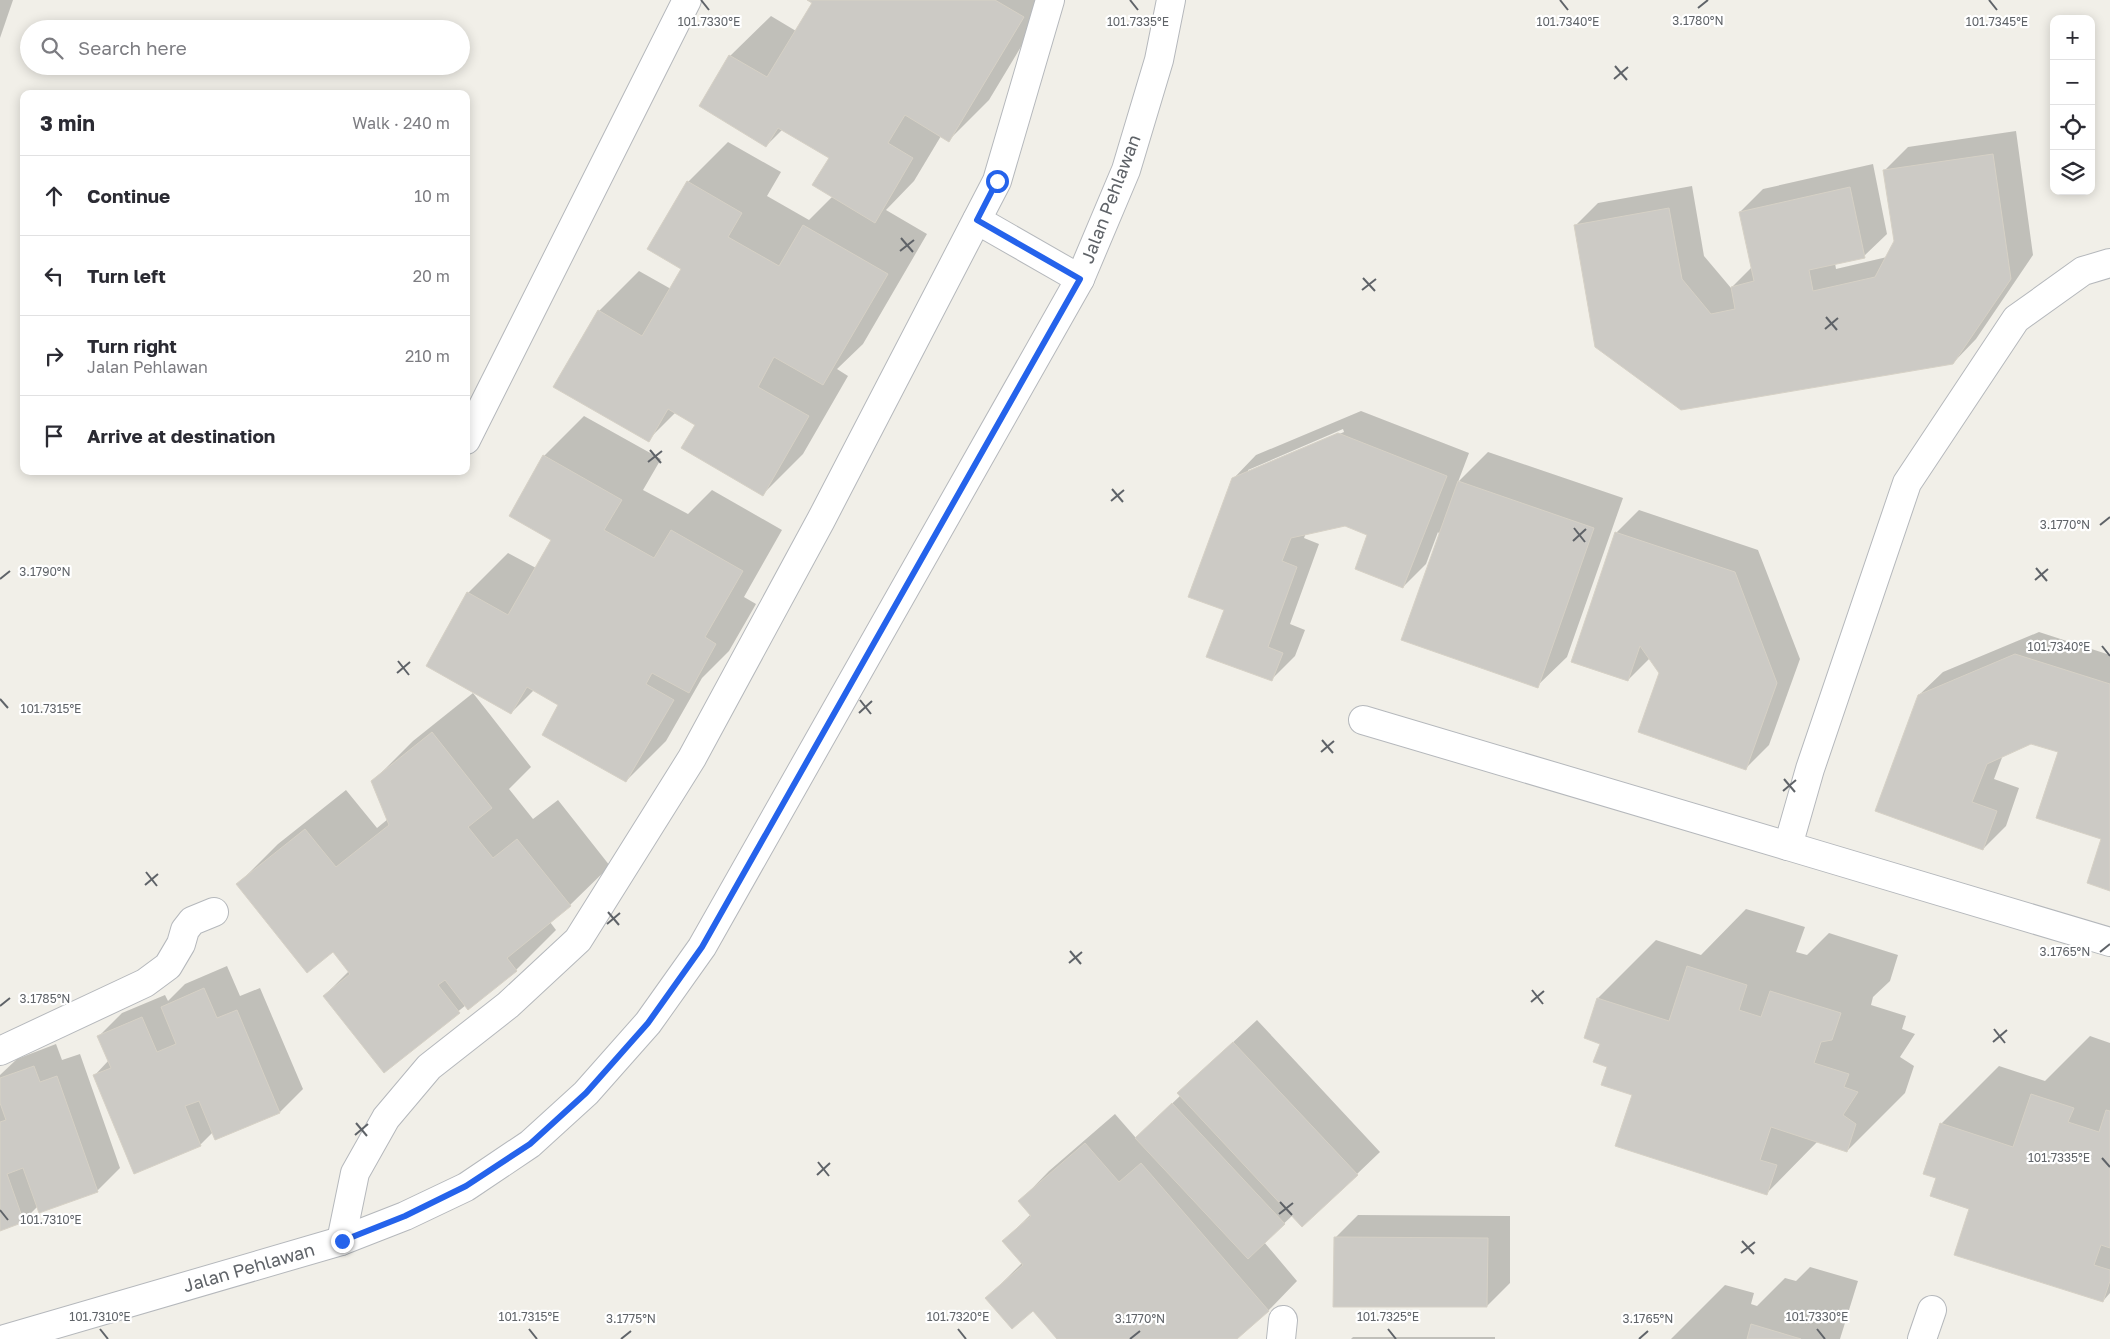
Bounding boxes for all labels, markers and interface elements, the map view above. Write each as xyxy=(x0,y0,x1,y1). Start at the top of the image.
text: 3.1780°N xyxy=(1672,13,1724,28)
text: 101.7330°E xyxy=(678,14,740,29)
text: 101.7335°E xyxy=(1107,14,1169,29)
text: 101.7340°E xyxy=(1537,14,1599,29)
text: 101.7345°E xyxy=(1966,14,2028,29)
map controls xyxy=(2050,15,2095,195)
button: + xyxy=(2050,15,2095,60)
search box xyxy=(20,20,470,75)
icon: search xyxy=(38,34,66,62)
text: Search here xyxy=(78,36,187,59)
button: − xyxy=(2050,60,2095,105)
button: locate xyxy=(2050,105,2095,150)
text: 3 min xyxy=(40,110,95,136)
text: Walk · 240 m xyxy=(352,113,450,133)
street label: Jalan Pehlawan xyxy=(1075,131,1145,266)
button: layers xyxy=(2050,150,2095,195)
route start xyxy=(986,170,1009,193)
icon: ahead xyxy=(40,182,68,210)
text: Continue xyxy=(87,184,170,207)
text: 10 m xyxy=(414,186,450,206)
icon: left xyxy=(40,262,68,290)
text: Turn left xyxy=(87,264,166,287)
text: 20 m xyxy=(413,266,450,286)
text: Turn right xyxy=(87,334,177,357)
icon: right xyxy=(40,342,68,370)
text: 210 m xyxy=(405,346,450,366)
text: Jalan Pehlawan xyxy=(87,357,208,377)
icon: arrive xyxy=(40,422,68,450)
text: Arrive at destination xyxy=(87,424,275,447)
text: 3.1770°N xyxy=(2040,517,2090,532)
text: 3.1790°N xyxy=(19,564,71,579)
text: 101.7340°E xyxy=(2028,639,2090,654)
text: 101.7315°E xyxy=(21,701,81,716)
text: 3.1765°N xyxy=(2040,944,2090,959)
text: 3.1785°N xyxy=(20,991,70,1006)
text: 101.7335°E xyxy=(2028,1150,2090,1165)
text: 101.7310°E xyxy=(20,1212,82,1227)
route end xyxy=(331,1230,354,1253)
street label: Jalan Pehlawan xyxy=(180,1238,317,1296)
text: 101.7310°E xyxy=(69,1309,131,1324)
text: 101.7315°E xyxy=(499,1309,559,1324)
text: 101.7320°E xyxy=(927,1309,989,1324)
text: 101.7325°E xyxy=(1357,1309,1419,1324)
text: 101.7330°E xyxy=(1786,1309,1848,1324)
text: 3.1775°N xyxy=(606,1311,656,1326)
text: 3.1770°N xyxy=(1115,1311,1165,1326)
text: 3.1765°N xyxy=(1623,1311,1673,1326)

